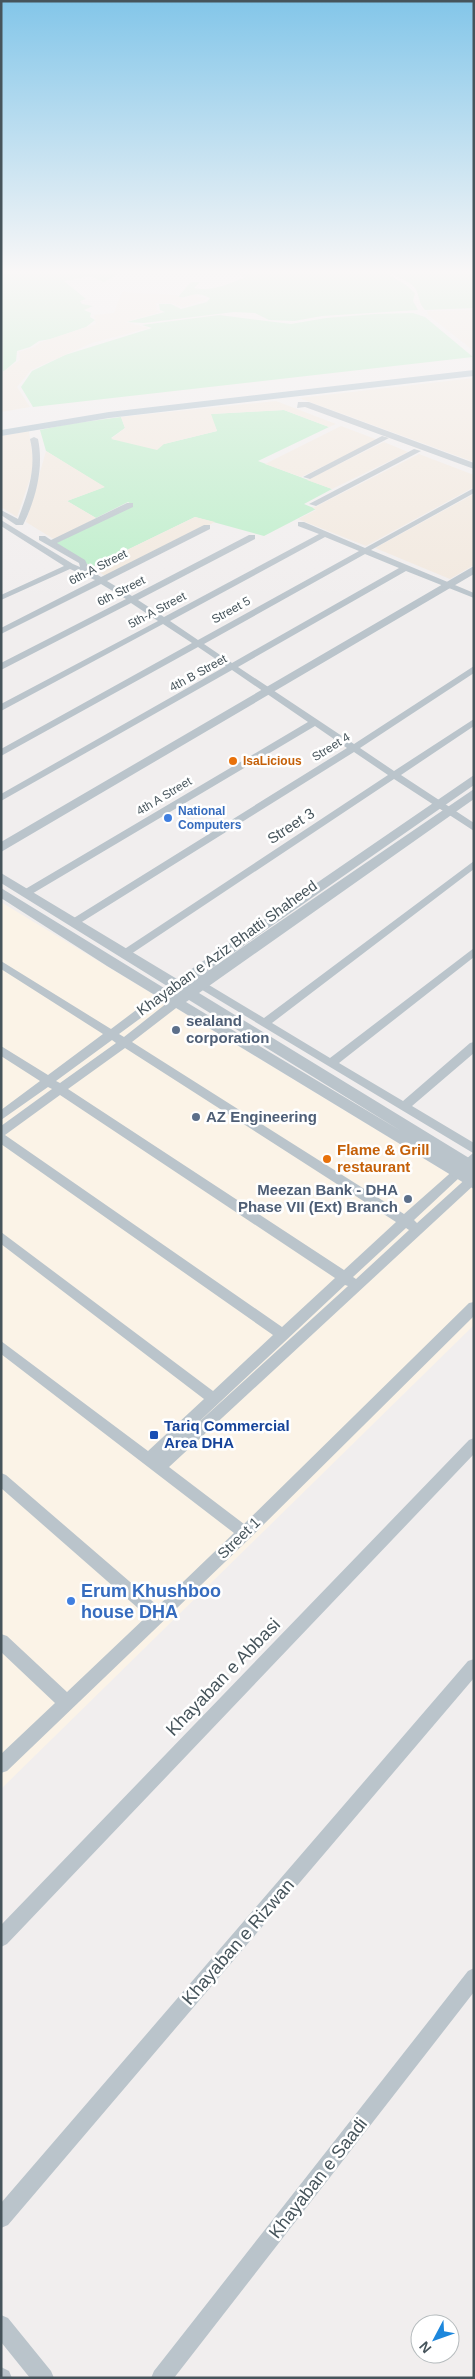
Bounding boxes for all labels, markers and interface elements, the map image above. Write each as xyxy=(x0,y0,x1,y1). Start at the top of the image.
street label: 6th-A Street xyxy=(67,546,130,588)
street label: 6th Street xyxy=(95,573,148,609)
street label: 5th-A Street xyxy=(126,589,189,631)
street label: Street 5 xyxy=(209,594,253,626)
street label: 4th B Street xyxy=(167,651,230,694)
street label: Street 4 xyxy=(309,730,353,764)
place label: IsaLicious xyxy=(243,754,302,768)
marker: IsaLicious xyxy=(227,755,239,767)
street label: 4th A Street xyxy=(134,774,195,818)
place label: National Computers xyxy=(178,804,242,832)
street label: Street 3 xyxy=(264,804,317,847)
marker: National Computers xyxy=(162,812,174,824)
street label: Khayaban e Aziz Bhatti Shaheed xyxy=(133,877,320,1019)
place label: sealand corporation xyxy=(186,1012,269,1046)
marker: sealand corporation xyxy=(170,1024,182,1036)
place label: AZ Engineering xyxy=(206,1108,317,1125)
marker: AZ Engineering xyxy=(190,1111,202,1123)
place label: Flame & Grill restaurant xyxy=(337,1141,430,1175)
marker: Flame & Grill restaurant xyxy=(321,1153,333,1165)
place label: Meezan Bank - DHA Phase VII (Ext) Branch xyxy=(238,1181,398,1215)
marker: Meezan Bank - DHA Phase VII (Ext) Branch xyxy=(402,1193,414,1205)
place label: Tariq Commercial Area DHA xyxy=(164,1417,290,1451)
marker: Tariq Commercial Area DHA xyxy=(148,1429,160,1441)
street label: Street 1 xyxy=(214,1513,263,1562)
place label: Erum Khushboo house DHA xyxy=(81,1581,221,1622)
marker: Erum Khushboo house DHA xyxy=(65,1595,77,1607)
street label: Khayaban e Abbasi xyxy=(162,1614,284,1740)
street label: Khayaban e Rizwan xyxy=(178,1875,298,2009)
street label: Khayaban e Saadi xyxy=(265,2114,371,2242)
north arrow xyxy=(410,2314,460,2364)
text: N xyxy=(416,2338,435,2357)

